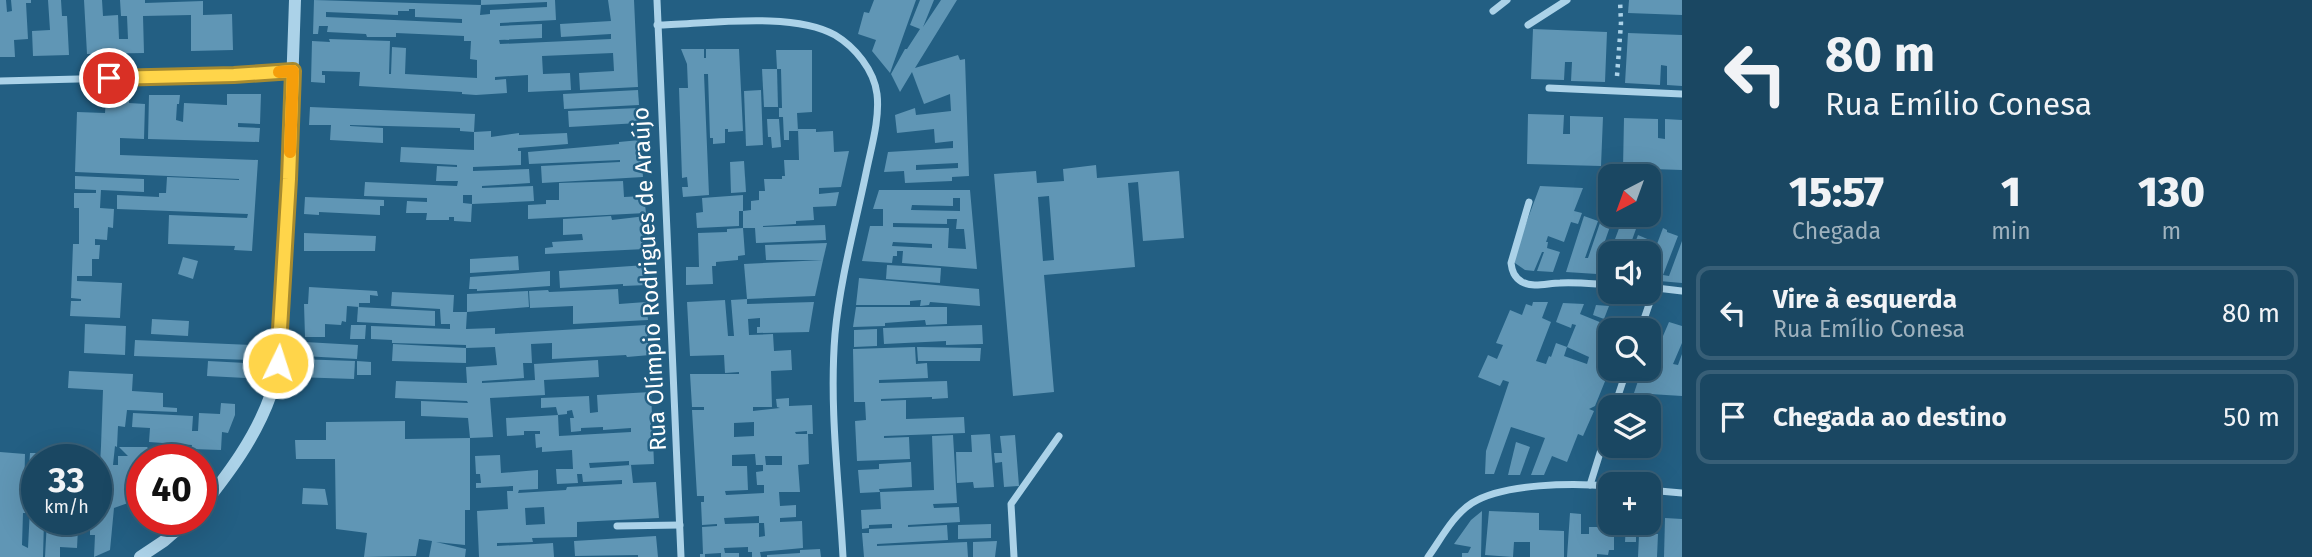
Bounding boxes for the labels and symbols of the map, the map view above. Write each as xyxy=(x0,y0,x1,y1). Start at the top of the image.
pin xyxy=(79,48,139,108)
street label: Rua Olímpio Rodrigues de Araújo xyxy=(626,106,672,452)
north arrow xyxy=(1598,164,1661,228)
position arrow xyxy=(241,326,315,400)
speed limit sign: 40 xyxy=(126,444,217,535)

